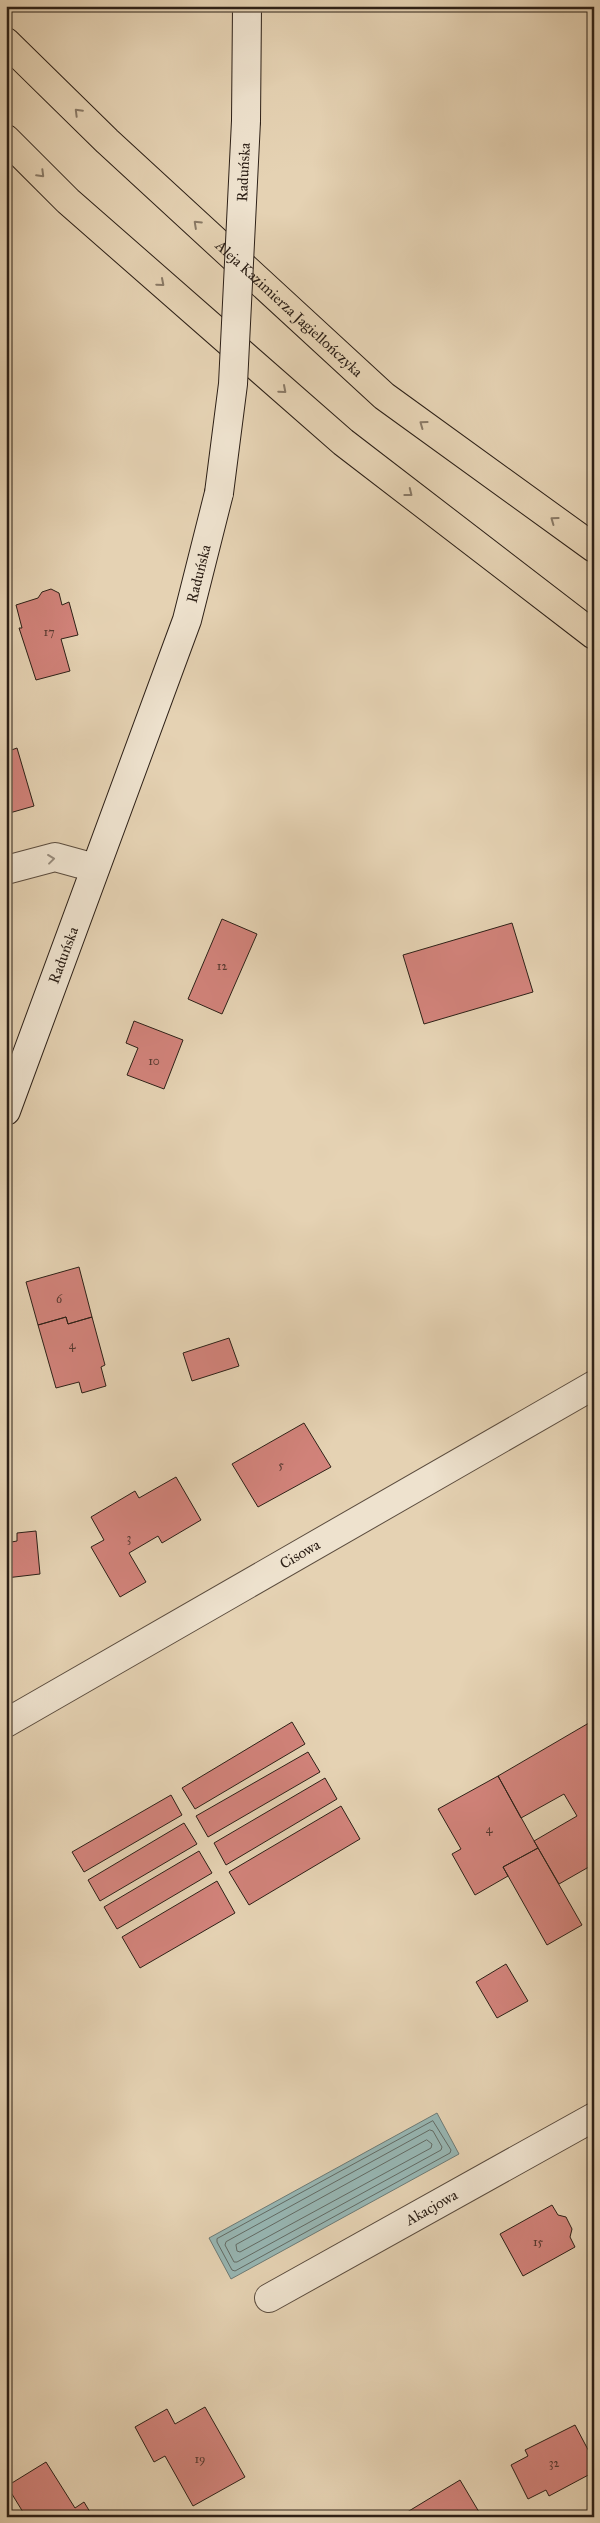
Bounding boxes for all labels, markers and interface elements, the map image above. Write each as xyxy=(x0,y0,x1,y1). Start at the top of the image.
one-way arrow xyxy=(75,109,84,118)
street label: Raduńska xyxy=(233,141,254,202)
one-way arrow xyxy=(35,168,44,177)
one-way arrow xyxy=(193,221,202,230)
street label: Aleja Kazimierza Jagiellończyka xyxy=(211,236,367,381)
one-way arrow xyxy=(156,277,165,286)
one-way arrow xyxy=(278,384,287,393)
one-way arrow xyxy=(419,421,429,430)
one-way arrow xyxy=(403,487,412,495)
one-way arrow xyxy=(550,517,560,526)
street label: Raduńska xyxy=(183,542,215,605)
house number: 17 xyxy=(43,625,55,639)
one-way arrow xyxy=(47,854,55,865)
street label: Raduńska xyxy=(45,924,82,986)
house number: 12 xyxy=(217,959,227,973)
house number: 10 xyxy=(148,1054,160,1068)
house number: 6 xyxy=(56,1292,63,1306)
house number: 4 xyxy=(69,1338,76,1352)
house number: 5 xyxy=(278,1458,284,1472)
house number: 3 xyxy=(127,1531,132,1545)
street label: Cisowa xyxy=(277,1535,324,1573)
house number: 4 xyxy=(486,1822,493,1836)
street label: Akacjowa xyxy=(401,2185,461,2230)
house number: 15 xyxy=(533,2235,544,2249)
house number: 19 xyxy=(194,2452,206,2466)
house number: 32 xyxy=(549,2456,559,2470)

